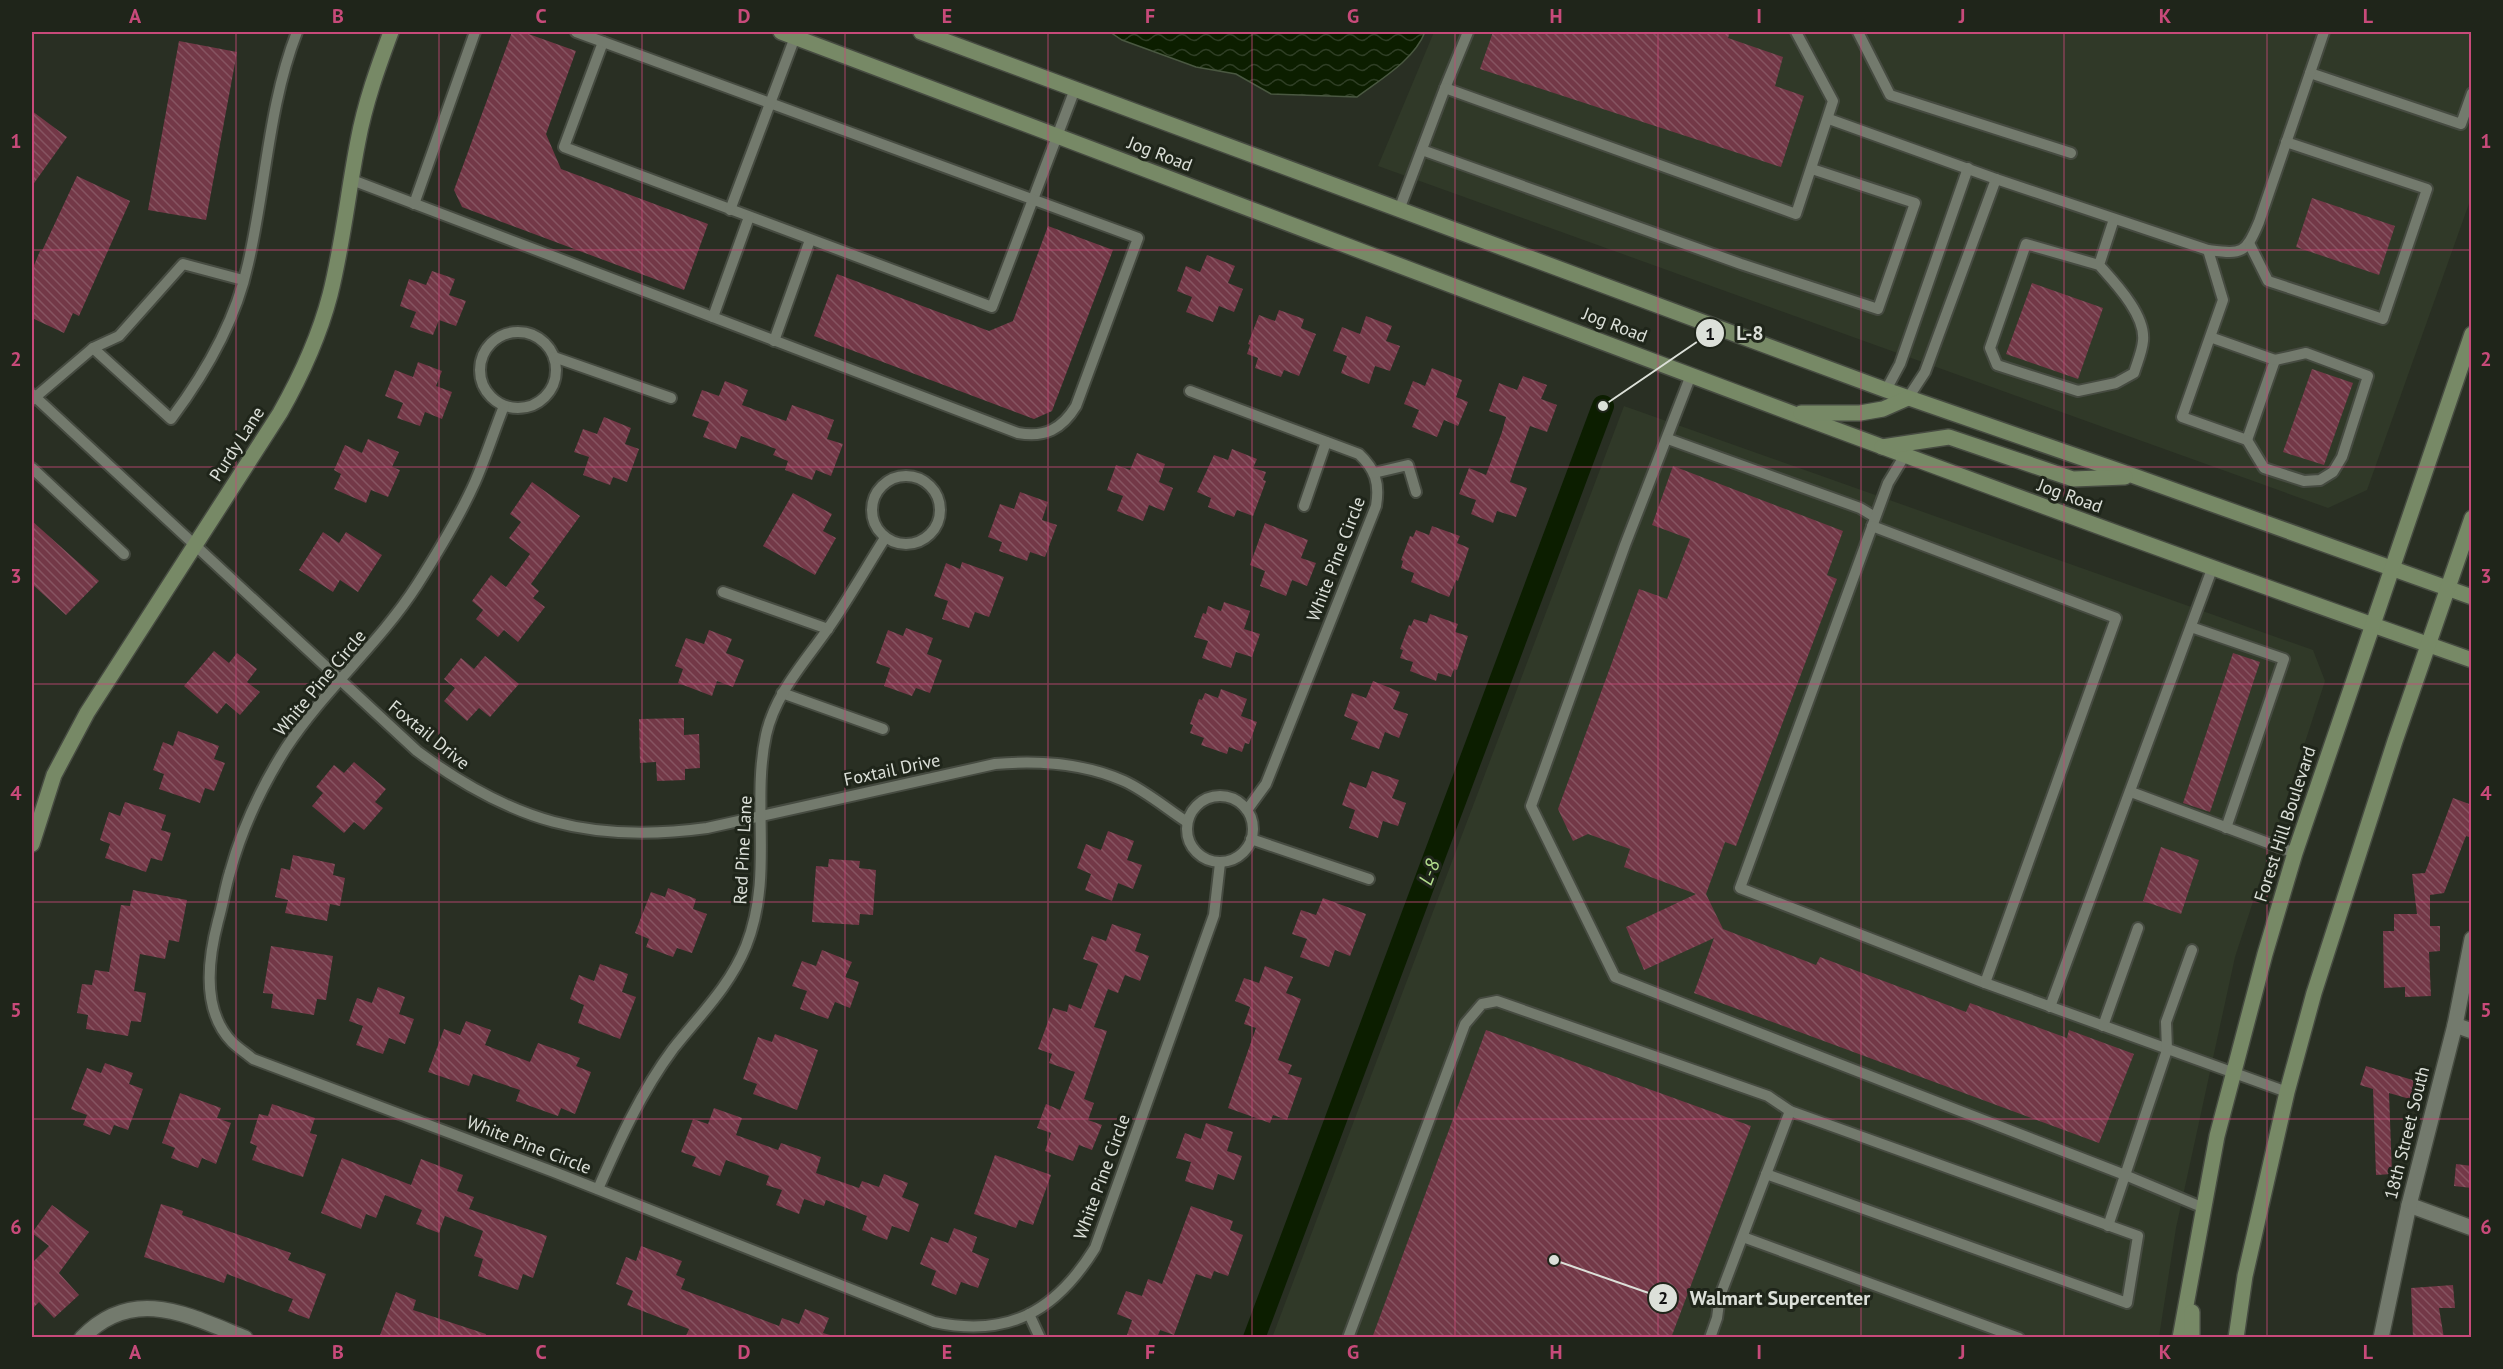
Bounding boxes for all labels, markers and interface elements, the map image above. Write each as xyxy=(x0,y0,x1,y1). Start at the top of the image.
text: A xyxy=(129,3,142,29)
text: B xyxy=(332,3,344,29)
text: C xyxy=(535,3,547,29)
text: D xyxy=(738,3,751,29)
text: E xyxy=(942,3,952,29)
text: F xyxy=(1145,3,1155,29)
text: G xyxy=(1347,3,1359,29)
text: H xyxy=(1549,3,1563,29)
text: I xyxy=(1756,3,1762,29)
text: J xyxy=(1958,3,1965,29)
text: K xyxy=(2159,3,2172,29)
text: L xyxy=(2363,3,2374,29)
text: 1 xyxy=(10,128,22,154)
text: 1 xyxy=(2480,128,2492,154)
street label: Jog Road xyxy=(1124,130,1196,176)
street label: Jog Road xyxy=(1579,301,1651,347)
callout: L-8 xyxy=(1695,314,1776,352)
text: L-8 xyxy=(1736,320,1764,346)
text: 1 xyxy=(1705,322,1715,345)
text: 2 xyxy=(10,346,22,372)
text: 2 xyxy=(2480,346,2492,372)
street label: Purdy Lane xyxy=(204,402,269,485)
street label: Jog Road xyxy=(2034,473,2106,518)
street label: White Pine Circle xyxy=(1301,493,1370,624)
text: 3 xyxy=(10,563,22,589)
text: 3 xyxy=(2480,563,2492,589)
street label: White Pine Circle xyxy=(268,625,371,741)
street label: Foxtail Drive xyxy=(384,695,475,774)
street label: Forest Hill Boulevard xyxy=(2249,743,2321,905)
street label: Foxtail Drive xyxy=(842,748,942,791)
text: 4 xyxy=(10,780,22,806)
text: 4 xyxy=(2480,780,2492,806)
street label: Red Pine Lane xyxy=(728,795,757,905)
water label: L-8 xyxy=(1412,855,1446,889)
text: 5 xyxy=(10,997,22,1023)
text: 5 xyxy=(2480,997,2492,1023)
street label: 18th Street South xyxy=(2379,1064,2434,1202)
street label: White Pine Circle xyxy=(464,1110,595,1179)
street label: White Pine Circle xyxy=(1068,1111,1135,1243)
text: 6 xyxy=(10,1214,22,1240)
text: 6 xyxy=(2480,1214,2492,1240)
callout: Walmart Supercenter xyxy=(1648,1279,1882,1317)
text: Walmart Supercenter xyxy=(1690,1285,1870,1311)
text: 2 xyxy=(1658,1286,1668,1309)
text: A xyxy=(129,1339,142,1365)
text: B xyxy=(332,1339,344,1365)
text: C xyxy=(535,1339,547,1365)
text: D xyxy=(738,1339,751,1365)
text: E xyxy=(942,1339,952,1365)
text: F xyxy=(1145,1339,1155,1365)
text: G xyxy=(1347,1339,1359,1365)
text: H xyxy=(1549,1339,1563,1365)
text: I xyxy=(1756,1339,1762,1365)
text: J xyxy=(1958,1339,1965,1365)
text: K xyxy=(2159,1339,2172,1365)
text: L xyxy=(2363,1339,2374,1365)

